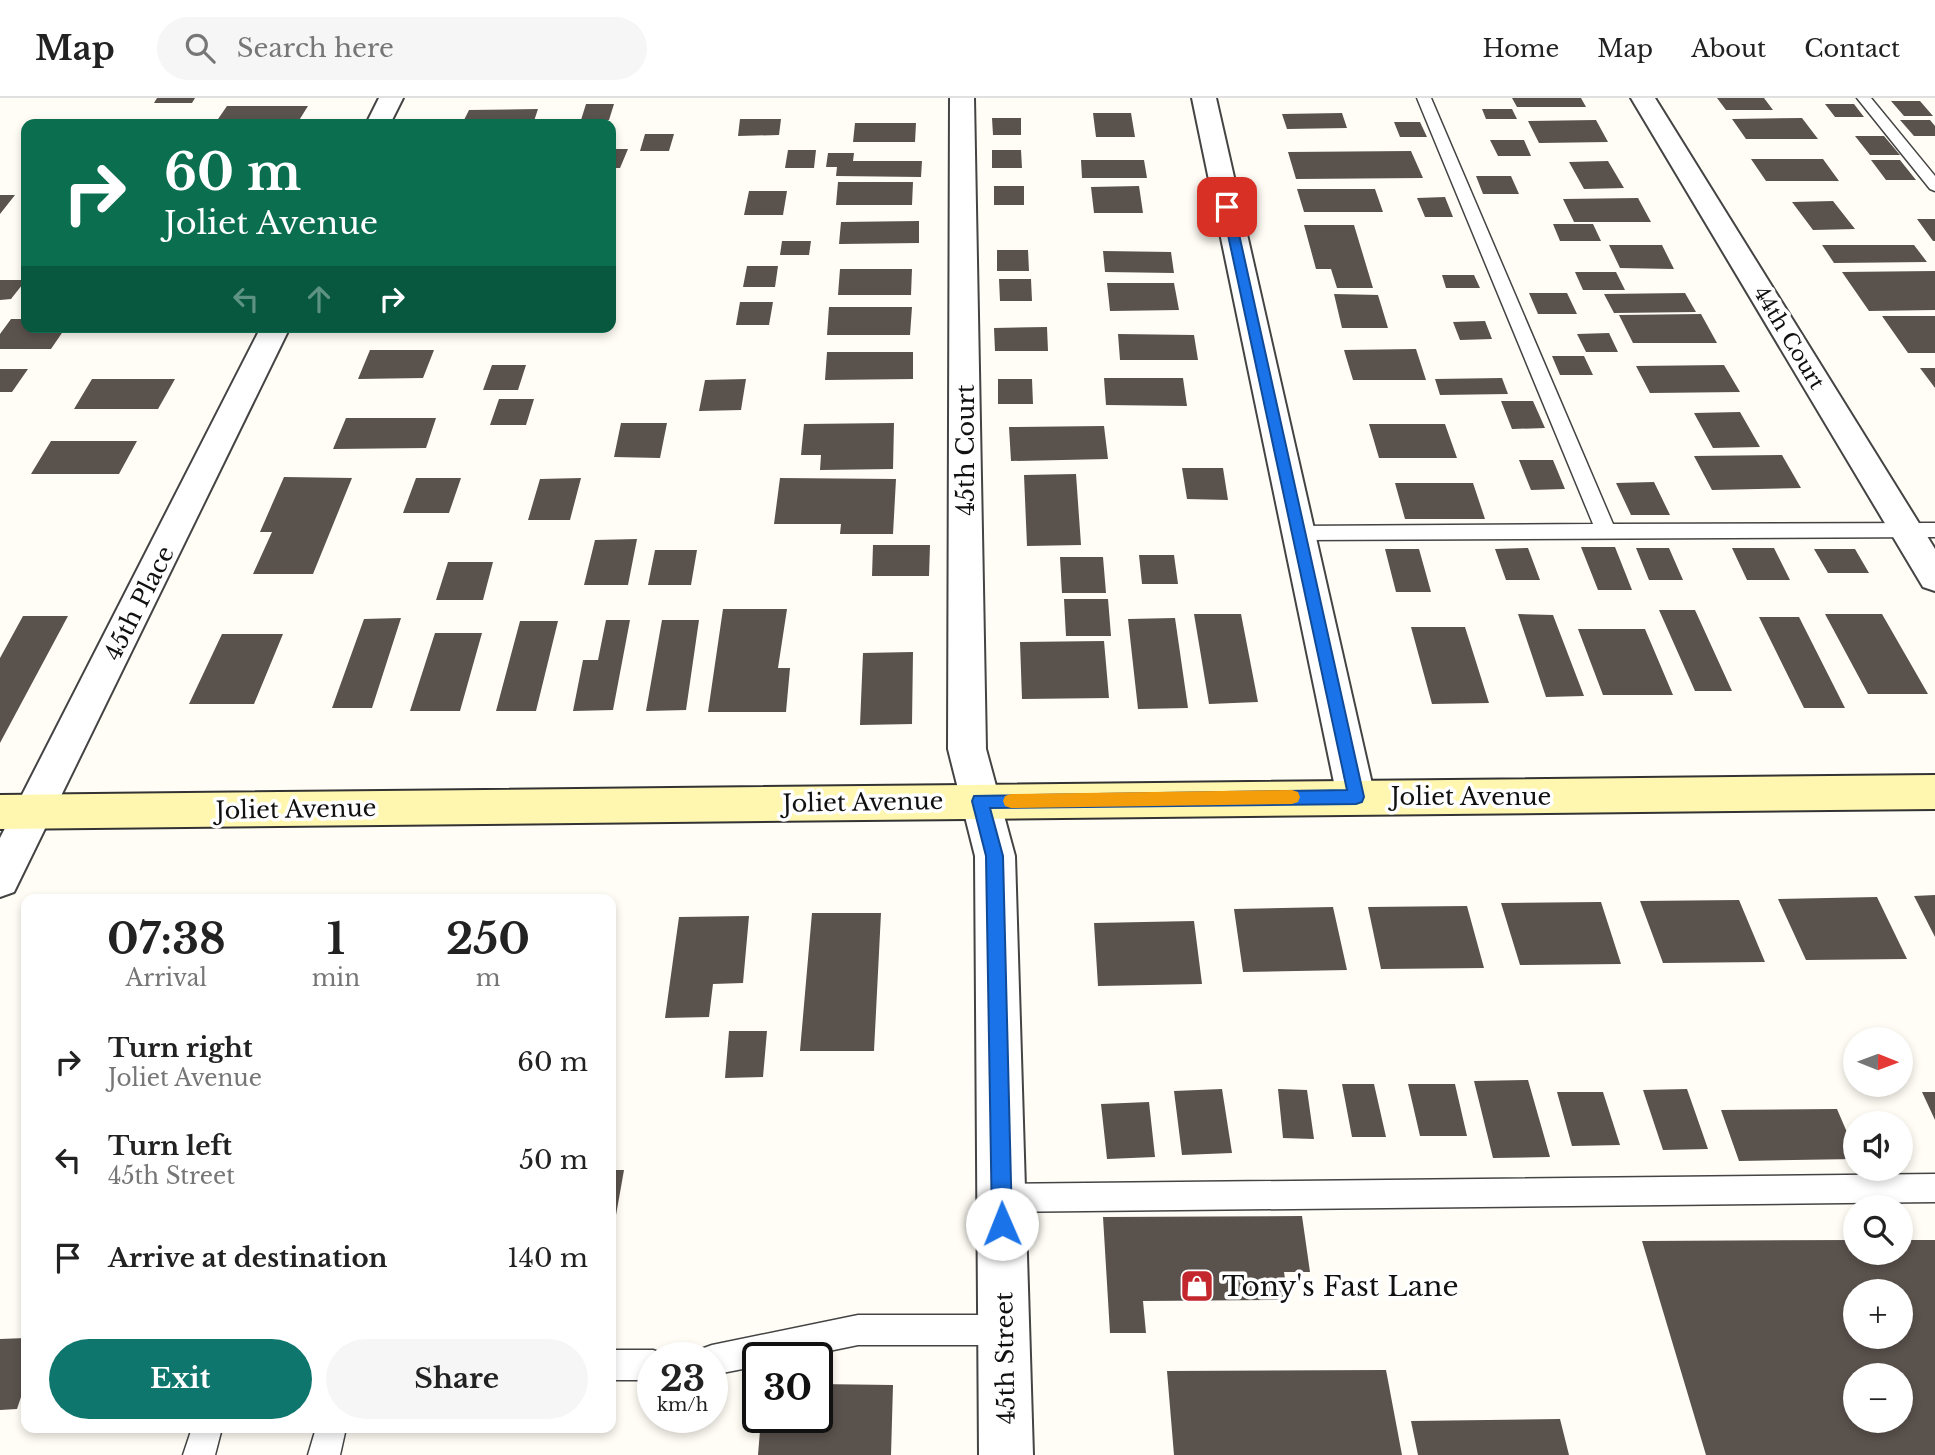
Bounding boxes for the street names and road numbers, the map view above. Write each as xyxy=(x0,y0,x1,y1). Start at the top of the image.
street label: 44th Court xyxy=(1748,282,1830,394)
street label: 45th Court xyxy=(951,384,980,516)
street label: 45th Place xyxy=(98,541,180,665)
street label: Joliet Avenue xyxy=(1388,782,1551,811)
street label: Joliet Avenue xyxy=(779,786,944,818)
street label: Joliet Avenue xyxy=(212,793,377,825)
street label: 45th Street xyxy=(989,1292,1021,1424)

